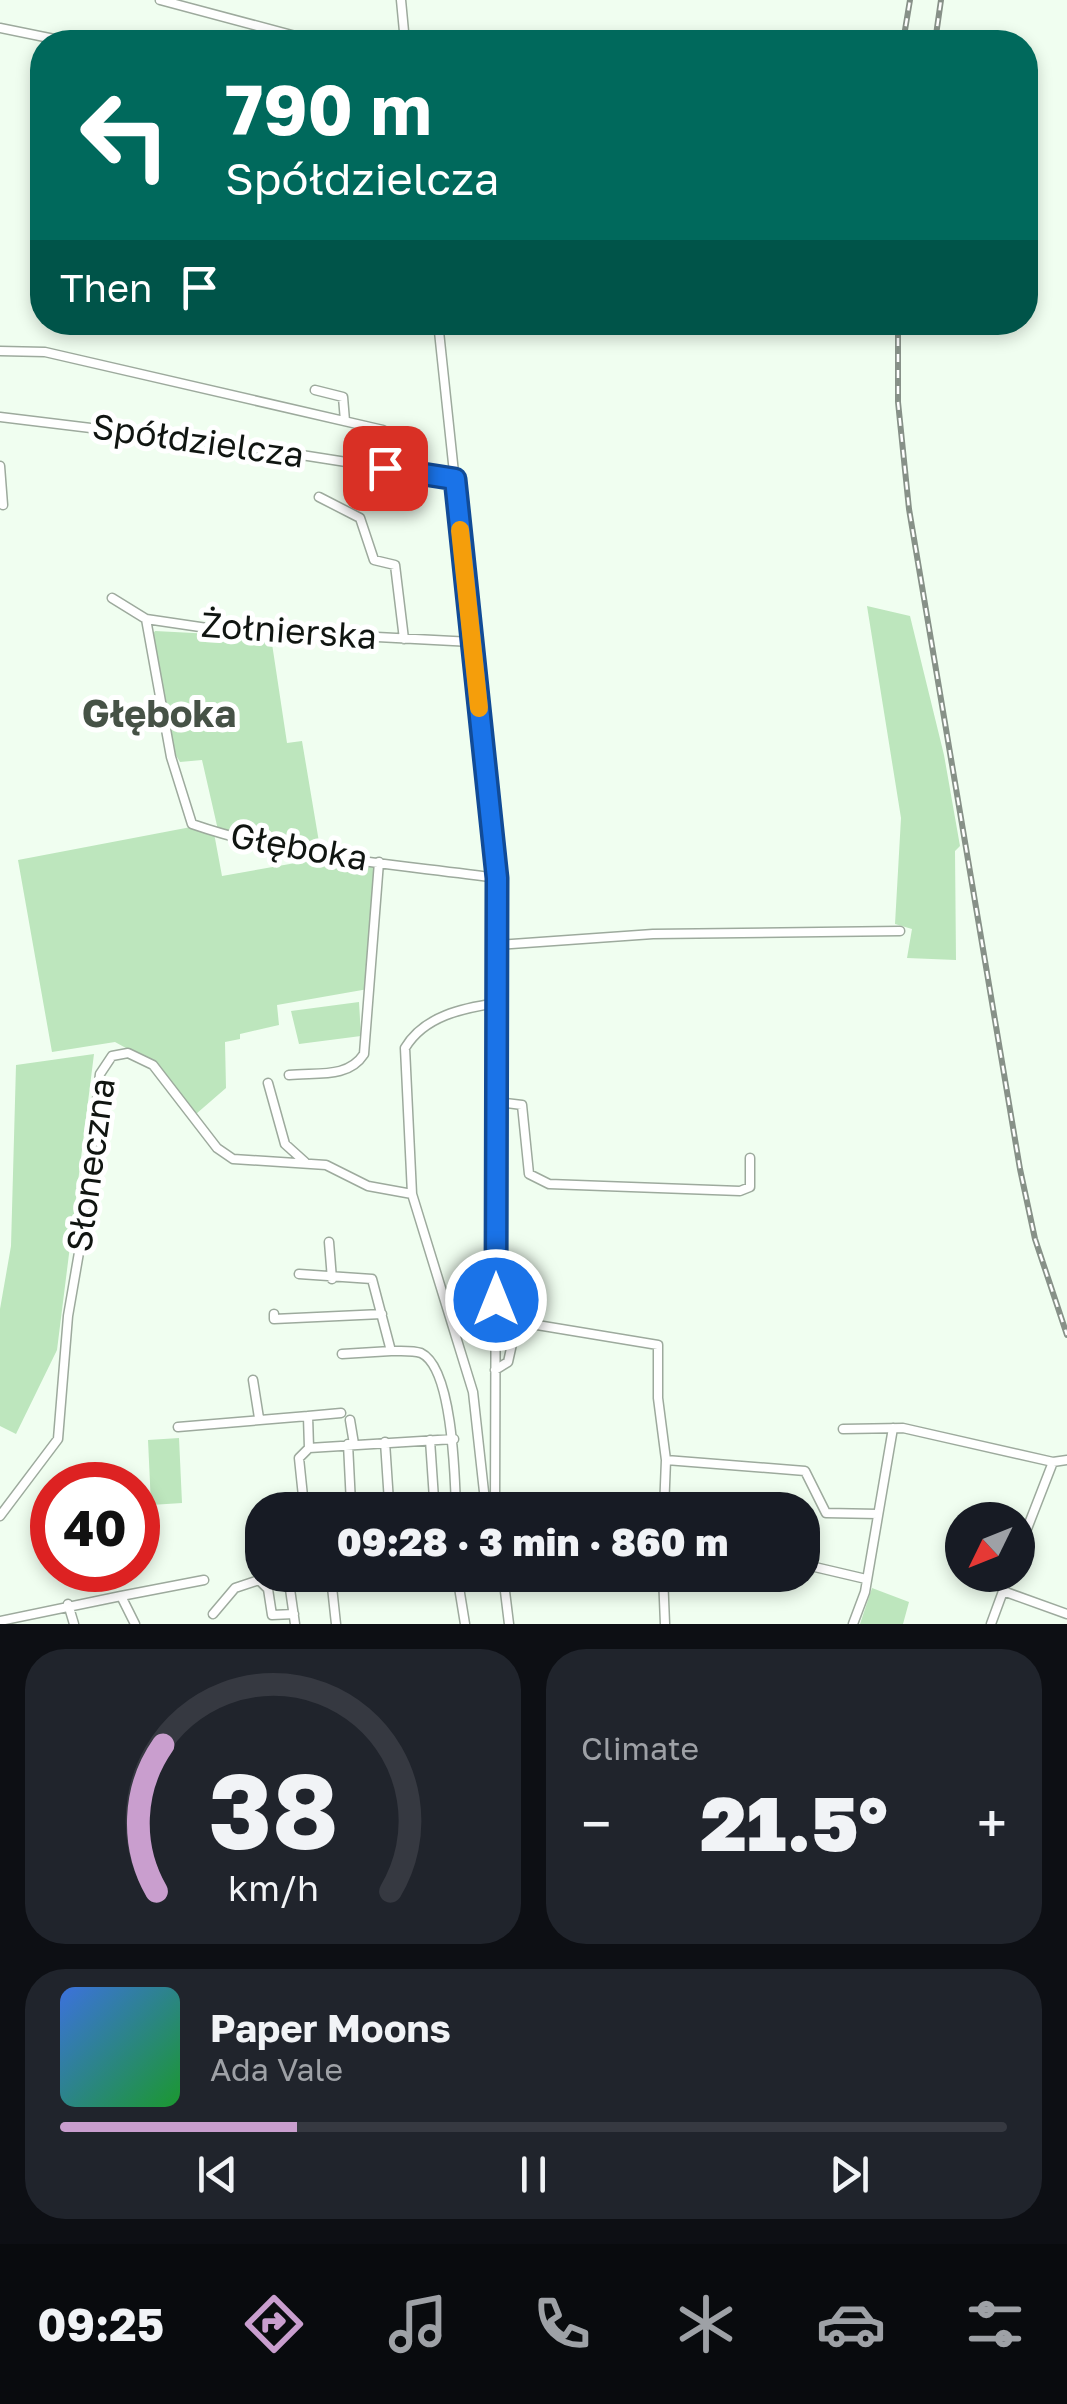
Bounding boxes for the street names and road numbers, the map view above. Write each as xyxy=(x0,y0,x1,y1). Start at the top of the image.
street label: Spółdzielcza xyxy=(90,404,307,476)
street label: Żołnierska xyxy=(200,603,378,657)
street label: Głęboka xyxy=(227,813,371,879)
street label: Słoneczna xyxy=(57,1075,123,1254)

